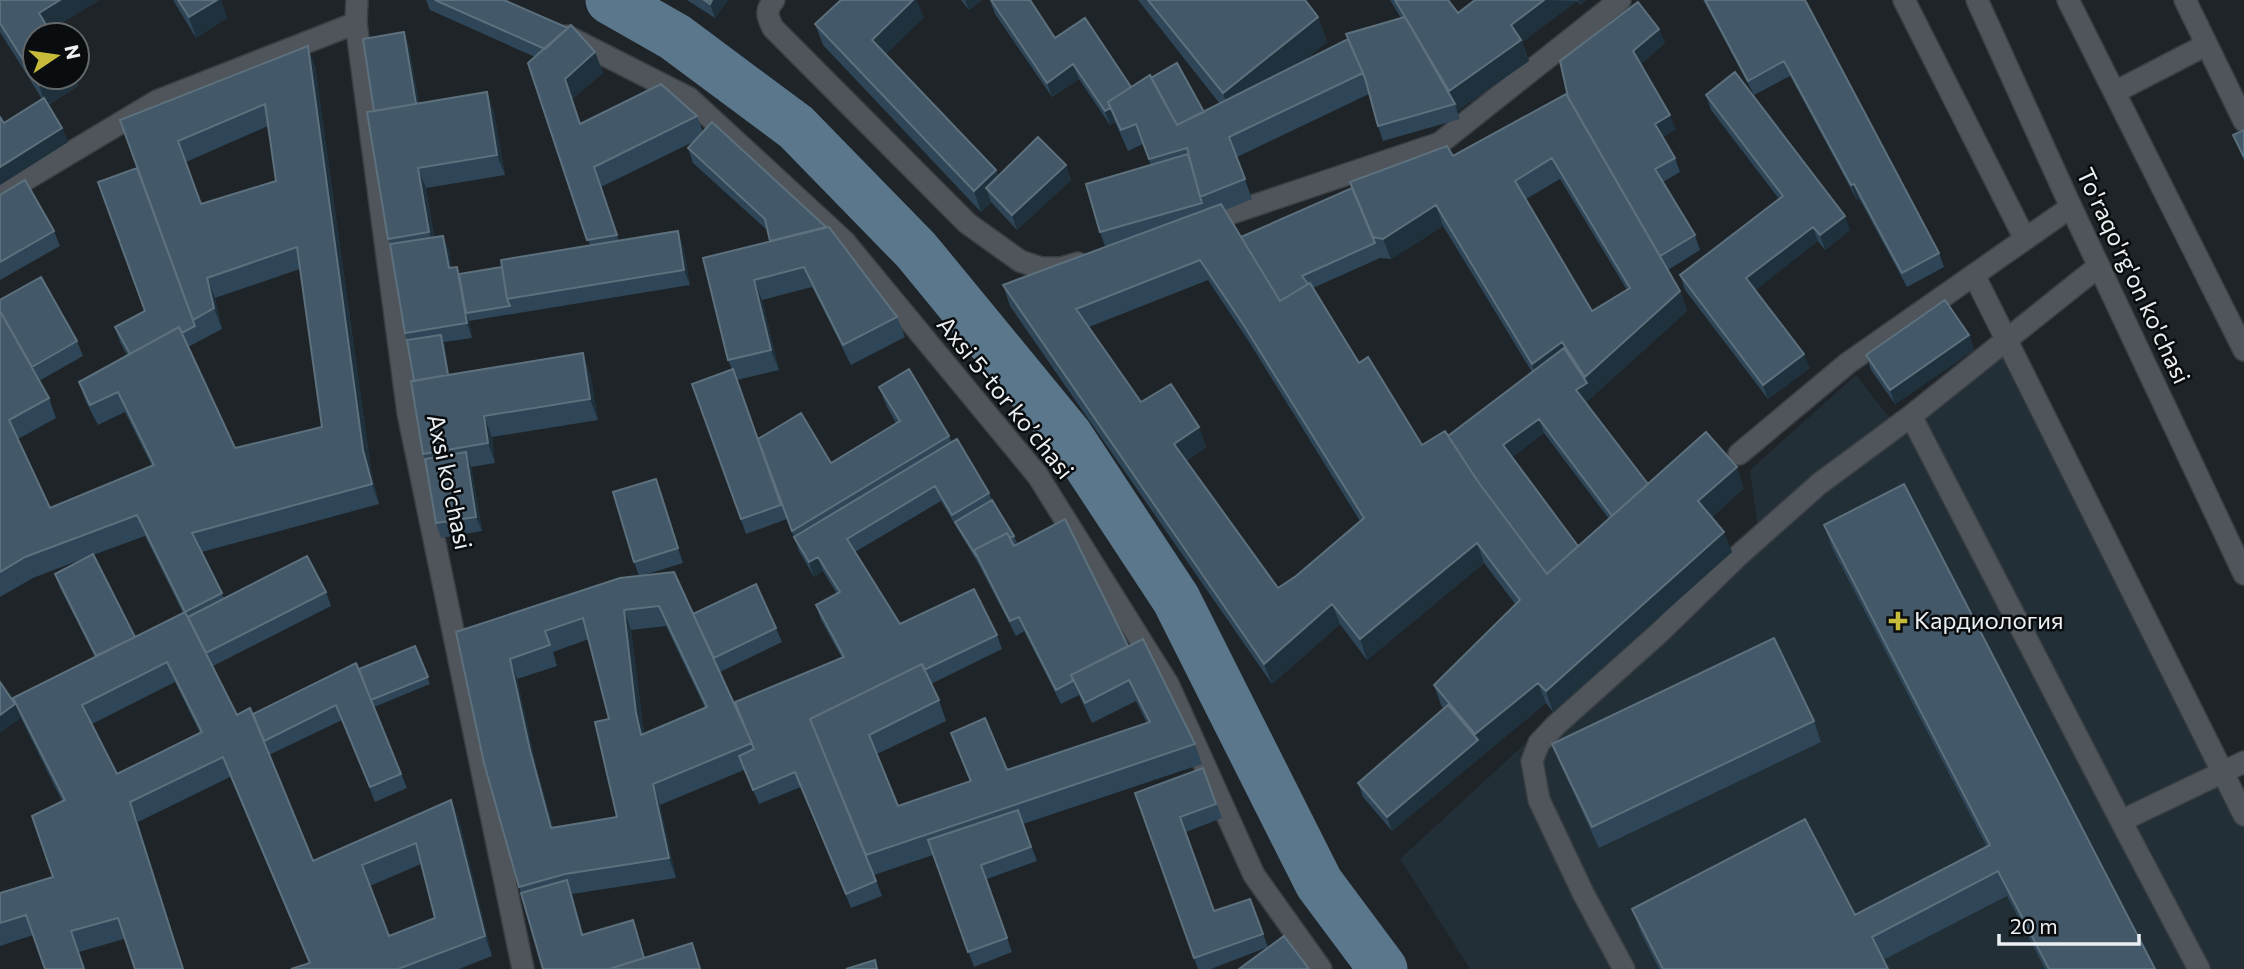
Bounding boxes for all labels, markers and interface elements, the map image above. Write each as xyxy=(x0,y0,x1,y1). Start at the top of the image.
north arrow xyxy=(21,21,91,91)
text: N xyxy=(60,43,86,62)
street label: To'raqo'rg'on ko'chasi xyxy=(2072,163,2197,388)
street label: Аxsi 5-tor koʼchasi xyxy=(932,310,1081,484)
street label: Axsi ko'chasi xyxy=(422,411,479,552)
place label: Кардиология xyxy=(1914,605,2064,634)
marker: Кардиология xyxy=(1888,611,1908,631)
scale bar xyxy=(1999,902,2139,946)
text: 20 m xyxy=(2010,913,2058,938)

